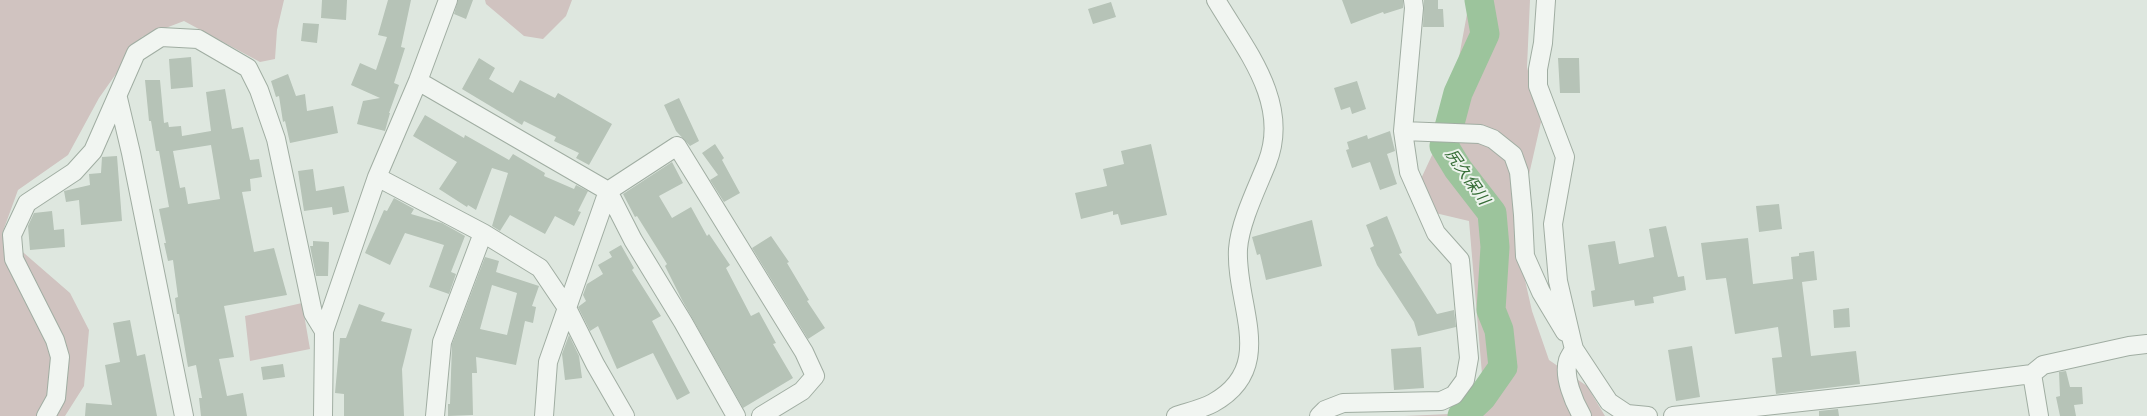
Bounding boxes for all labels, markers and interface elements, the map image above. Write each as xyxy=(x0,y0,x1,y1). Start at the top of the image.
water label: 尻久保川 xyxy=(1441,145,1493,209)

